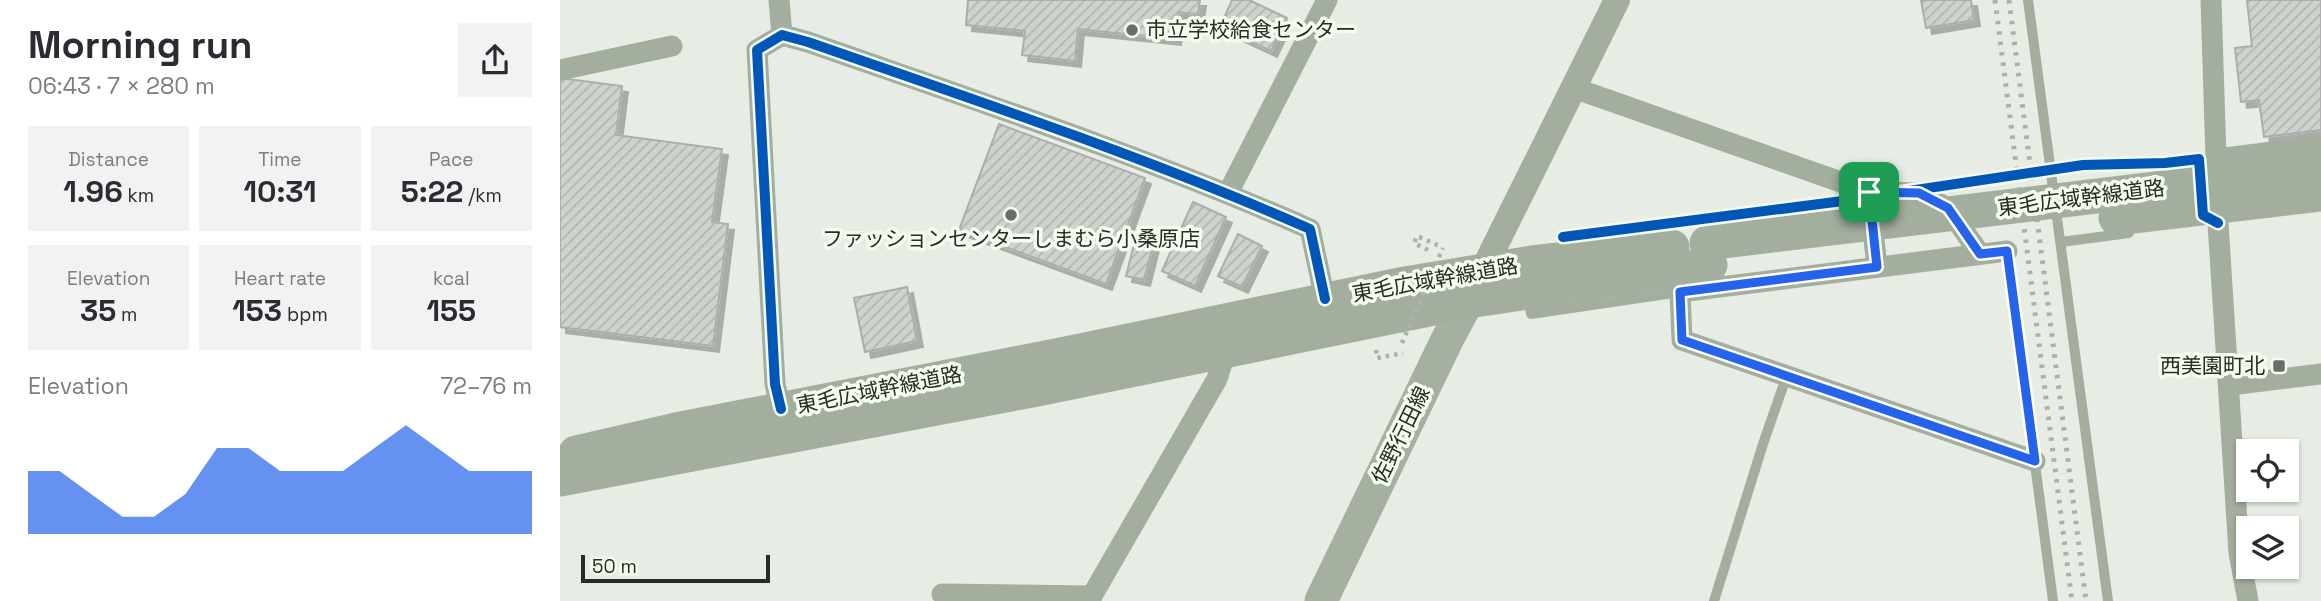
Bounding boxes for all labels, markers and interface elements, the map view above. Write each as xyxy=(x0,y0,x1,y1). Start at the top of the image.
place label: 市立学校給食センター xyxy=(1146,16,1356,43)
text: Morning run xyxy=(28,21,253,69)
marker: 市立学校給食センター xyxy=(1124,22,1140,38)
button: share xyxy=(458,23,532,97)
text: 06:43 · 7 × 280 m xyxy=(28,71,215,101)
text: Distance xyxy=(68,147,149,172)
text: Time xyxy=(258,147,302,172)
text: Pace xyxy=(429,147,474,172)
pin xyxy=(1839,162,1899,222)
text: 1.96 xyxy=(63,172,123,211)
text: 10:31 xyxy=(243,172,317,211)
text: 5:22 xyxy=(401,172,463,211)
icon: arrive xyxy=(1850,173,1888,211)
street label: 東毛広域幹線道路 xyxy=(1996,174,2166,221)
text: km xyxy=(123,183,154,208)
text: /km xyxy=(463,183,502,208)
marker: ファッションセンターしまむら小桑原店 xyxy=(1003,207,1019,223)
place label: ファッションセンターしまむら小桑原店 xyxy=(822,225,1200,252)
street label: 東毛広域幹線道路 xyxy=(1350,252,1520,307)
text: Elevation xyxy=(67,266,150,291)
text: Heart rate xyxy=(234,266,326,291)
text: kcal xyxy=(433,266,470,291)
text: 35 xyxy=(80,291,116,330)
text: 153 xyxy=(232,291,282,330)
text: 155 xyxy=(427,291,476,330)
text: m xyxy=(116,302,137,327)
text: bpm xyxy=(282,302,328,327)
place label: 西美園町北 xyxy=(2160,352,2265,379)
marker: 西美園町北 xyxy=(2271,358,2287,374)
street label: 東毛広域幹線道路 xyxy=(794,360,964,419)
text: Elevation xyxy=(28,371,129,401)
text: 72–76 m xyxy=(440,371,532,401)
street label: 佐野行田線 xyxy=(1365,382,1436,488)
map controls xyxy=(2236,439,2299,579)
button: locate xyxy=(2236,439,2299,502)
button: layers xyxy=(2236,516,2299,579)
scale bar xyxy=(581,552,770,584)
text: 50 m xyxy=(592,554,637,579)

